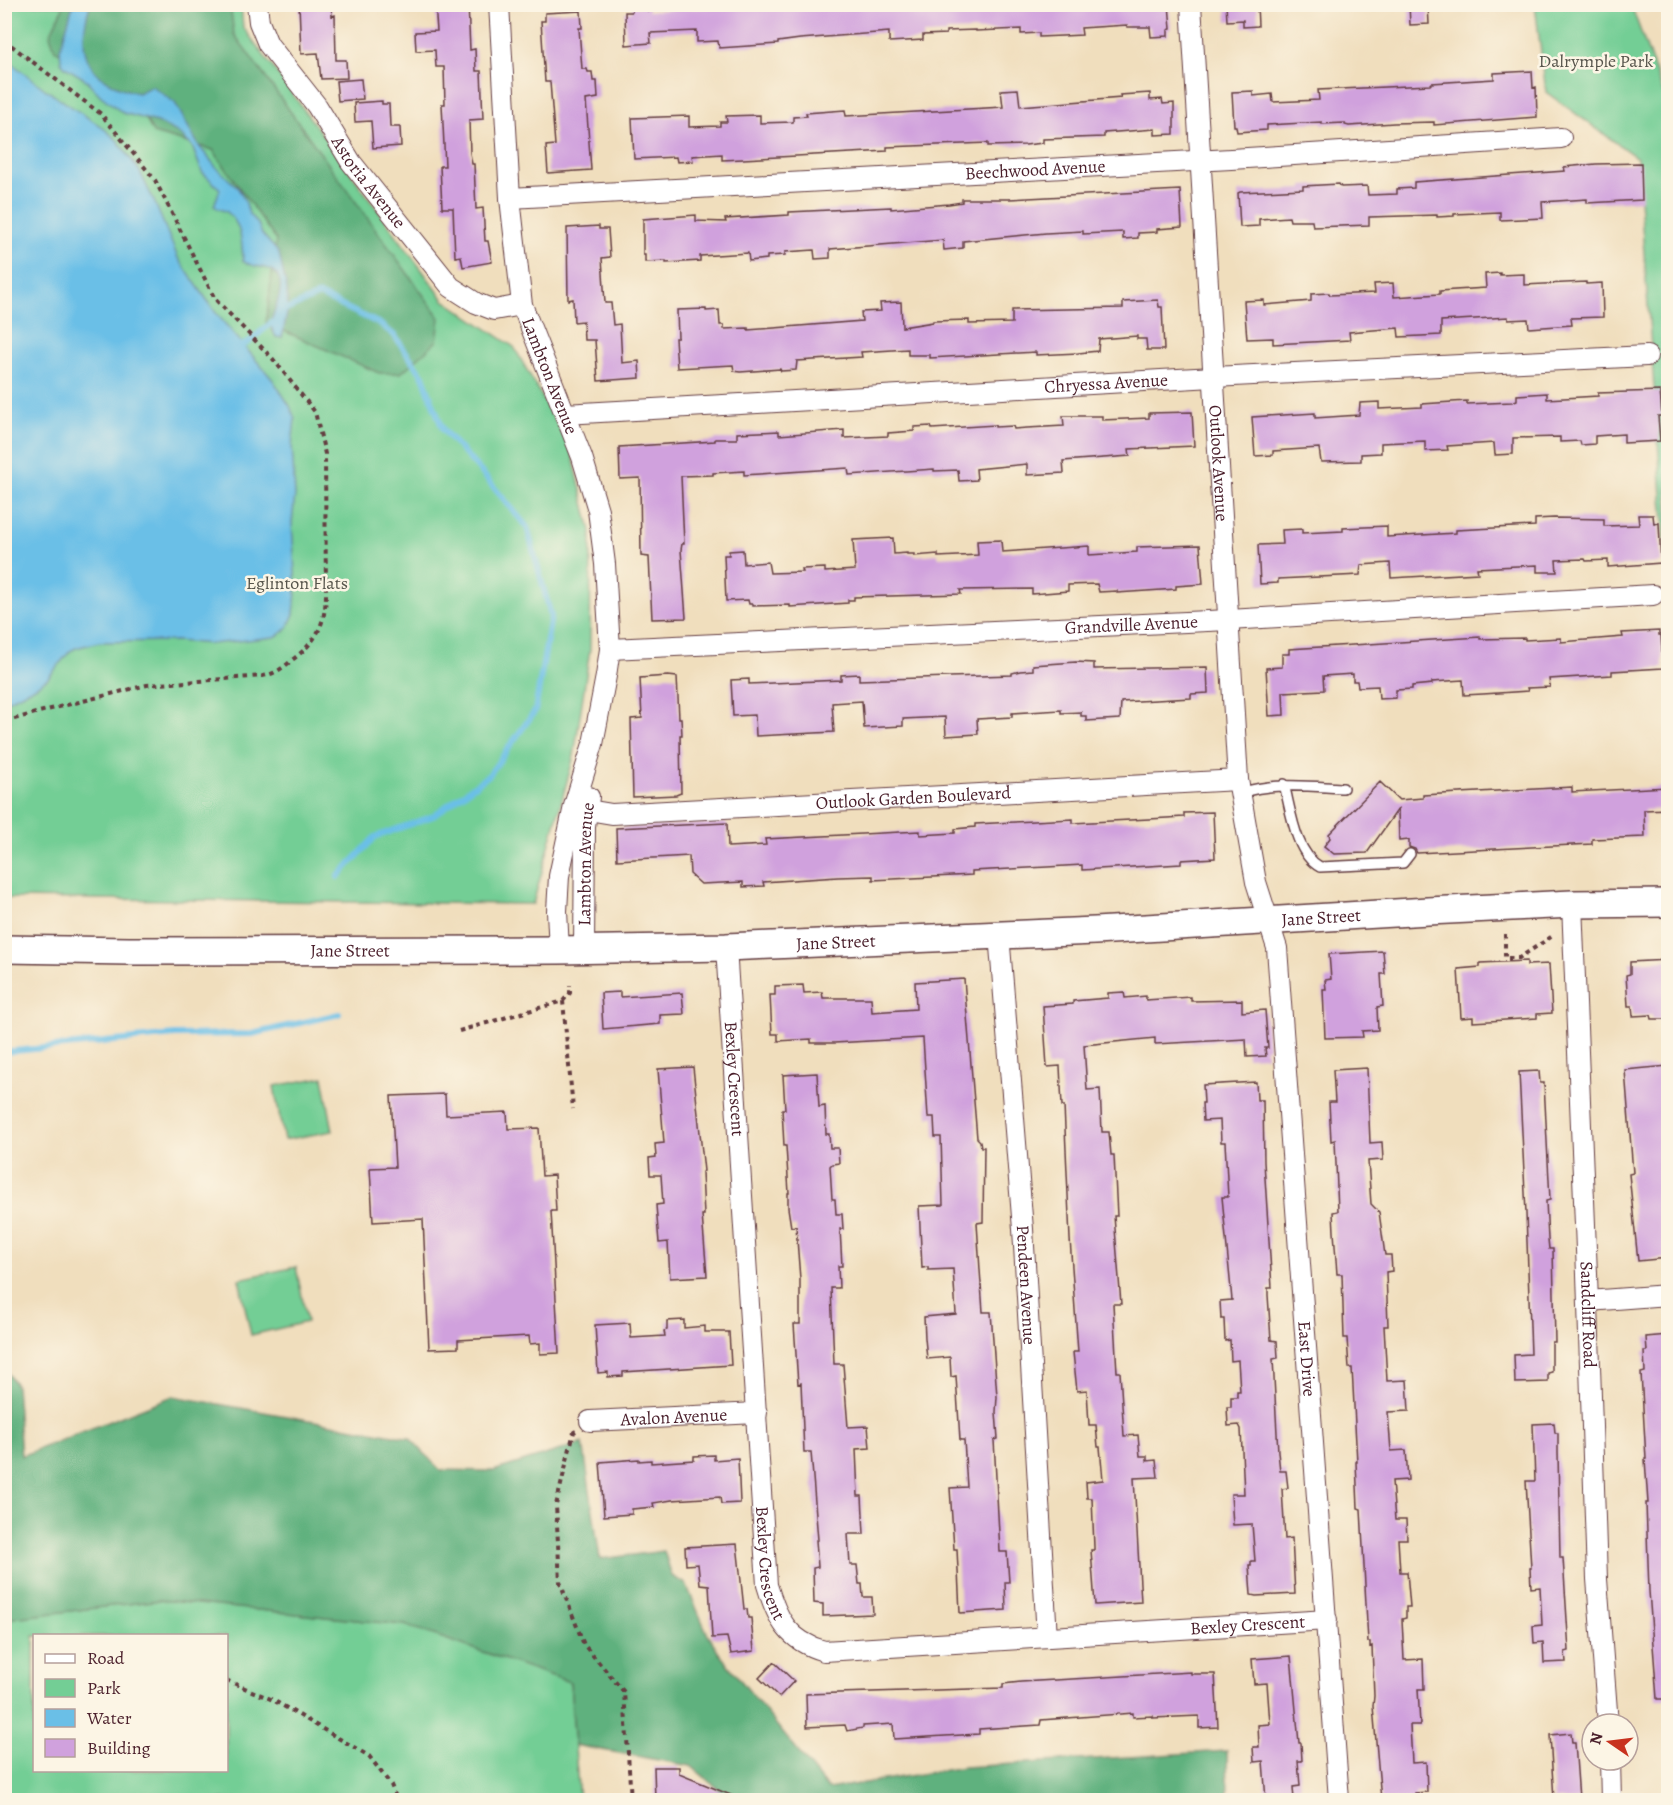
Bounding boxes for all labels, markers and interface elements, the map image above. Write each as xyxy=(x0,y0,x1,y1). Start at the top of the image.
park label: Dalrymple Park xyxy=(1539,49,1654,73)
street label: Astoria Avenue xyxy=(325,130,411,233)
street label: Beechwood Avenue xyxy=(964,154,1106,185)
street label: Lambton Avenue xyxy=(516,314,584,438)
street label: Chryessa Avenue xyxy=(1044,368,1169,399)
street label: Outlook Avenue xyxy=(1203,404,1234,522)
park label: Eglinton Flats xyxy=(246,571,348,595)
street label: Grandville Avenue xyxy=(1064,609,1199,640)
street label: Outlook Garden Boulevard xyxy=(815,780,1012,815)
street label: Lambton Avenue xyxy=(572,801,600,926)
street label: Jane Street xyxy=(1281,903,1362,932)
street label: Jane Street xyxy=(796,929,876,956)
street label: Jane Street xyxy=(310,938,390,963)
street label: Bexley Crescent xyxy=(719,1020,750,1137)
street label: Pendeen Avenue xyxy=(1011,1224,1042,1346)
street label: Sandcliff Road xyxy=(1574,1261,1602,1369)
street label: East Drive xyxy=(1292,1320,1322,1397)
street label: Avalon Avenue xyxy=(619,1402,728,1432)
street label: Bexley Crescent xyxy=(750,1505,791,1624)
street label: Bexley Crescent xyxy=(1189,1609,1306,1640)
legend xyxy=(33,1634,228,1772)
text: Road xyxy=(87,1646,125,1670)
text: Park xyxy=(87,1676,121,1700)
text: Water xyxy=(86,1706,132,1730)
north arrow xyxy=(1580,1712,1640,1772)
text: N xyxy=(1584,1730,1609,1747)
text: Building xyxy=(87,1736,151,1760)

